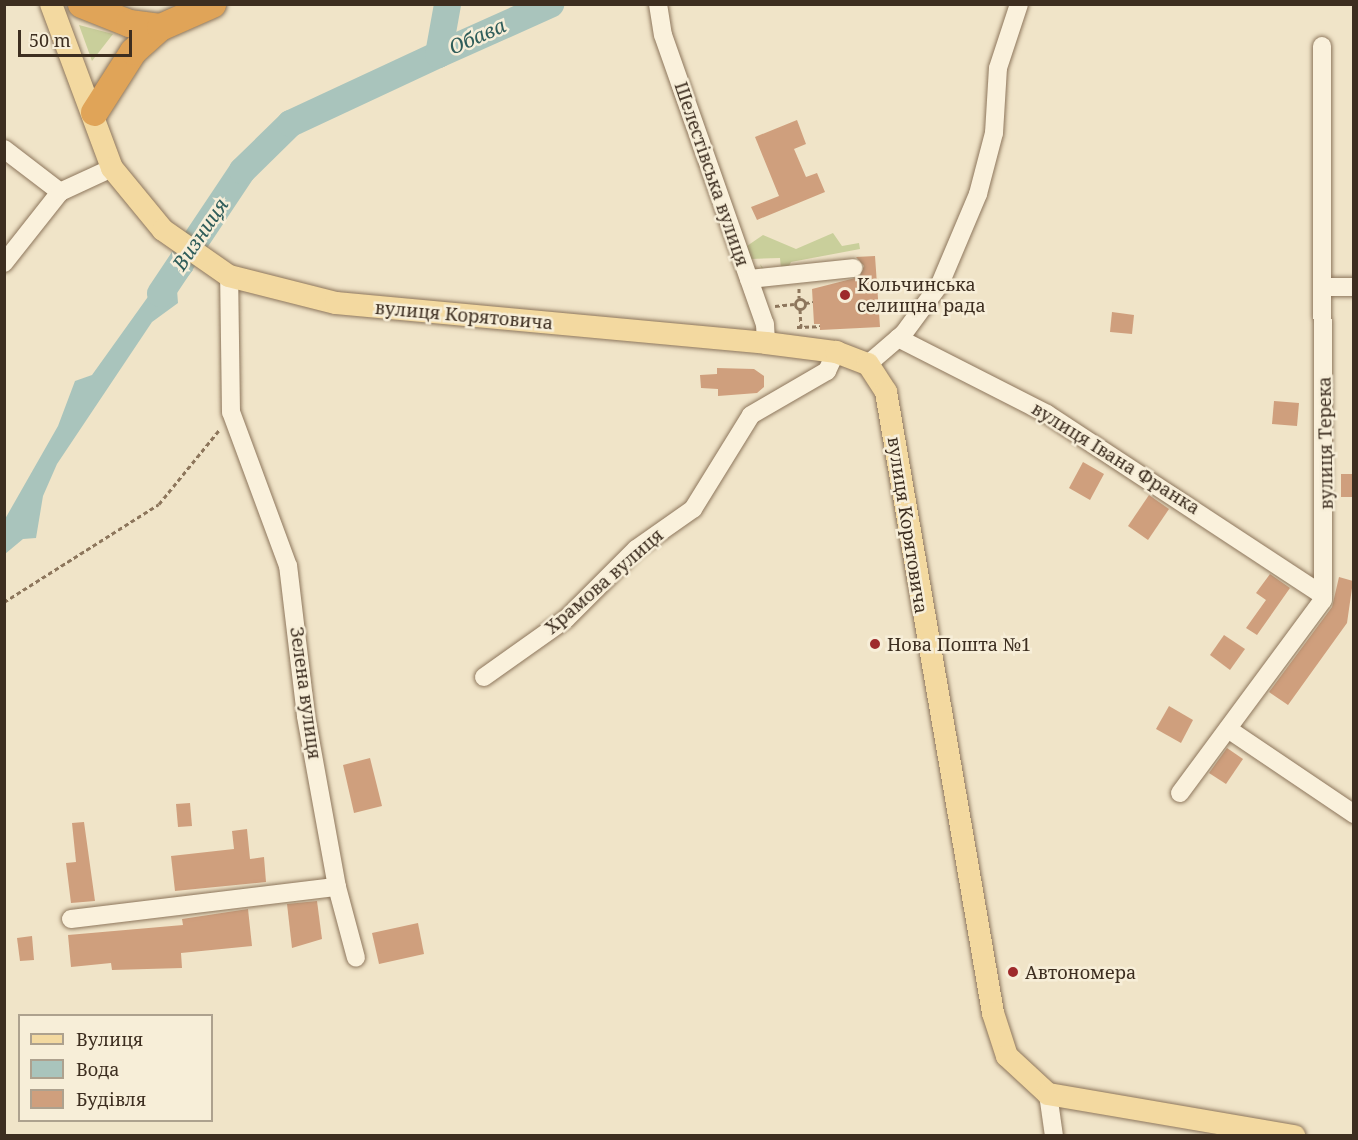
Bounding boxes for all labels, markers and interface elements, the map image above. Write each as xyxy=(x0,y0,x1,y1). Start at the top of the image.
water label: Обава xyxy=(445,13,509,59)
scale bar xyxy=(21,18,135,56)
text: 50 m xyxy=(29,28,71,52)
street label: Шелестівська вулиця xyxy=(670,79,754,269)
water label: Визниця xyxy=(167,193,233,275)
place label: Кольчинська селищна рада xyxy=(857,274,986,316)
marker: Кольчинська селищна рада xyxy=(838,288,852,302)
street label: вулиця Корятовича xyxy=(374,296,554,334)
street label: вулиця Терека xyxy=(1313,376,1337,510)
street label: вулиця Івана Франка xyxy=(1028,397,1204,519)
street label: вулиця Корятовича xyxy=(883,435,933,615)
street label: Храмова вулиця xyxy=(541,524,667,638)
street label: Зелена вулиця xyxy=(286,625,326,761)
place label: Нова Пошта №1 xyxy=(887,633,1031,655)
marker: Нова Пошта №1 xyxy=(868,637,882,651)
place label: Автономера xyxy=(1025,961,1136,983)
marker: Автономера xyxy=(1006,965,1020,979)
legend xyxy=(18,1014,213,1122)
text: Вулиця xyxy=(76,1027,143,1051)
text: Вода xyxy=(76,1057,120,1081)
text: Будівля xyxy=(76,1087,146,1111)

